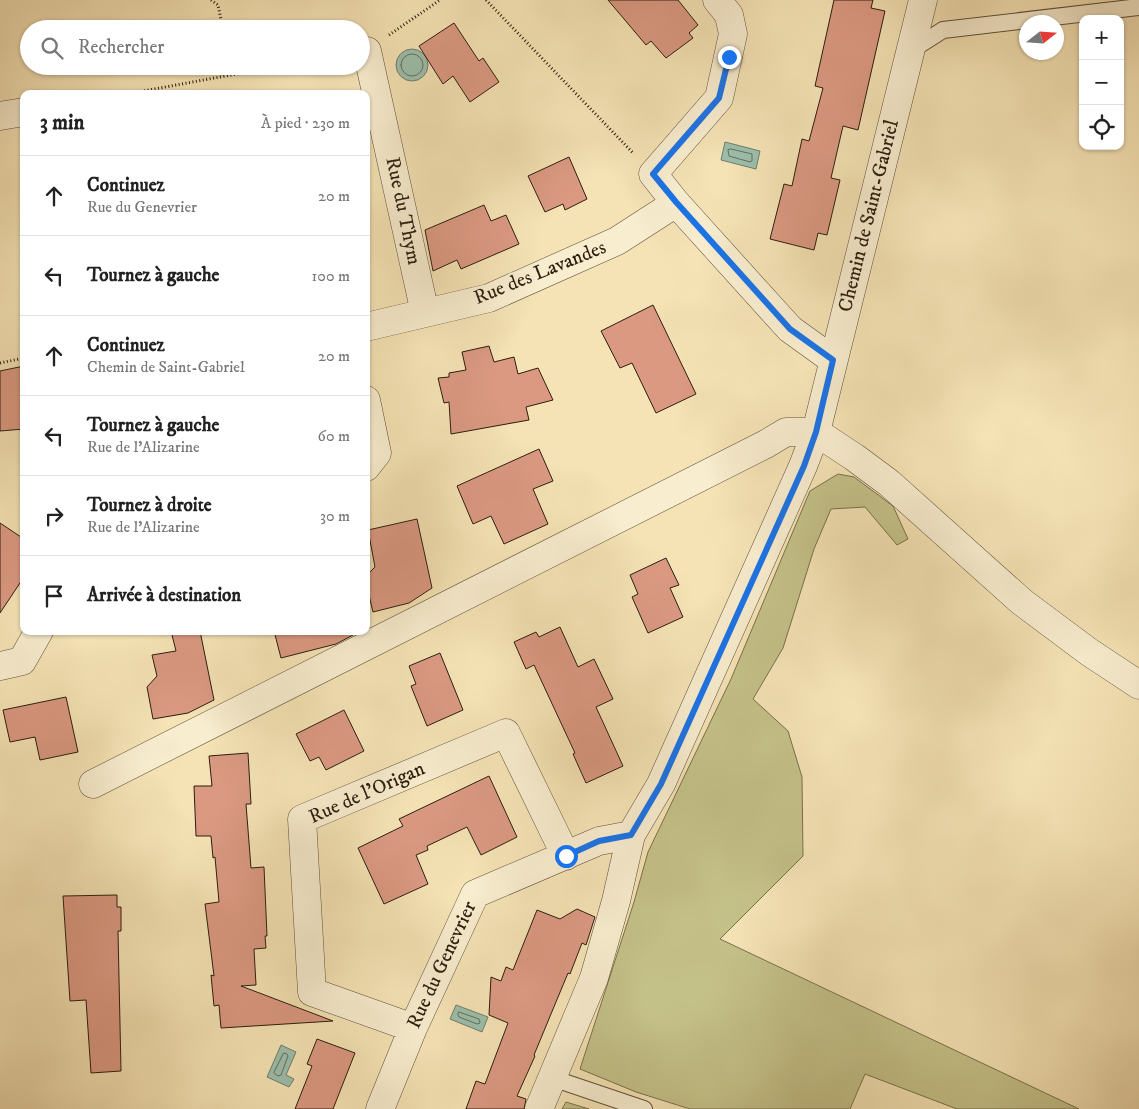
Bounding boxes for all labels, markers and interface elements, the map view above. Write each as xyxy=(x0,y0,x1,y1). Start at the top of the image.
north arrow xyxy=(1019,15,1064,60)
map controls xyxy=(1079,15,1124,150)
button: + xyxy=(1079,15,1124,60)
search box xyxy=(20,20,370,75)
icon: search xyxy=(38,34,66,62)
text: Rechercher xyxy=(78,36,164,59)
route end xyxy=(718,46,741,69)
button: − xyxy=(1079,60,1124,105)
button: locate xyxy=(1079,105,1124,150)
text: 3 min xyxy=(40,110,85,136)
text: À pied · 230 m xyxy=(261,113,350,133)
street label: Chemin de Saint-Gabriel xyxy=(833,117,905,315)
street label: Rue du Thym xyxy=(379,155,427,267)
text: Continuez xyxy=(87,174,165,197)
icon: ahead xyxy=(40,182,68,210)
text: 20 m xyxy=(318,186,350,206)
text: Rue du Genevrier xyxy=(87,197,197,217)
street label: Rue des Lavandes xyxy=(470,235,610,311)
icon: left xyxy=(40,262,68,290)
text: Tournez à gauche xyxy=(87,264,219,287)
text: 100 m xyxy=(312,266,350,286)
text: Continuez xyxy=(87,334,165,357)
icon: ahead xyxy=(40,342,68,370)
text: 20 m xyxy=(318,346,350,366)
text: Chemin de Saint-Gabriel xyxy=(87,357,245,377)
text: Tournez à gauche xyxy=(87,414,219,437)
icon: left xyxy=(40,422,68,450)
text: 60 m xyxy=(318,426,350,446)
text: Rue de l'Alizarine xyxy=(87,437,200,457)
text: Tournez à droite xyxy=(87,494,212,517)
icon: right xyxy=(40,502,68,530)
text: 30 m xyxy=(320,506,350,526)
text: Rue de l'Alizarine xyxy=(87,517,200,537)
icon: arrive xyxy=(40,582,68,610)
text: Arrivée à destination xyxy=(87,584,241,607)
street label: Rue de l'Origan xyxy=(305,756,430,830)
route start xyxy=(555,845,578,868)
street label: Rue du Genevrier xyxy=(402,897,483,1033)

